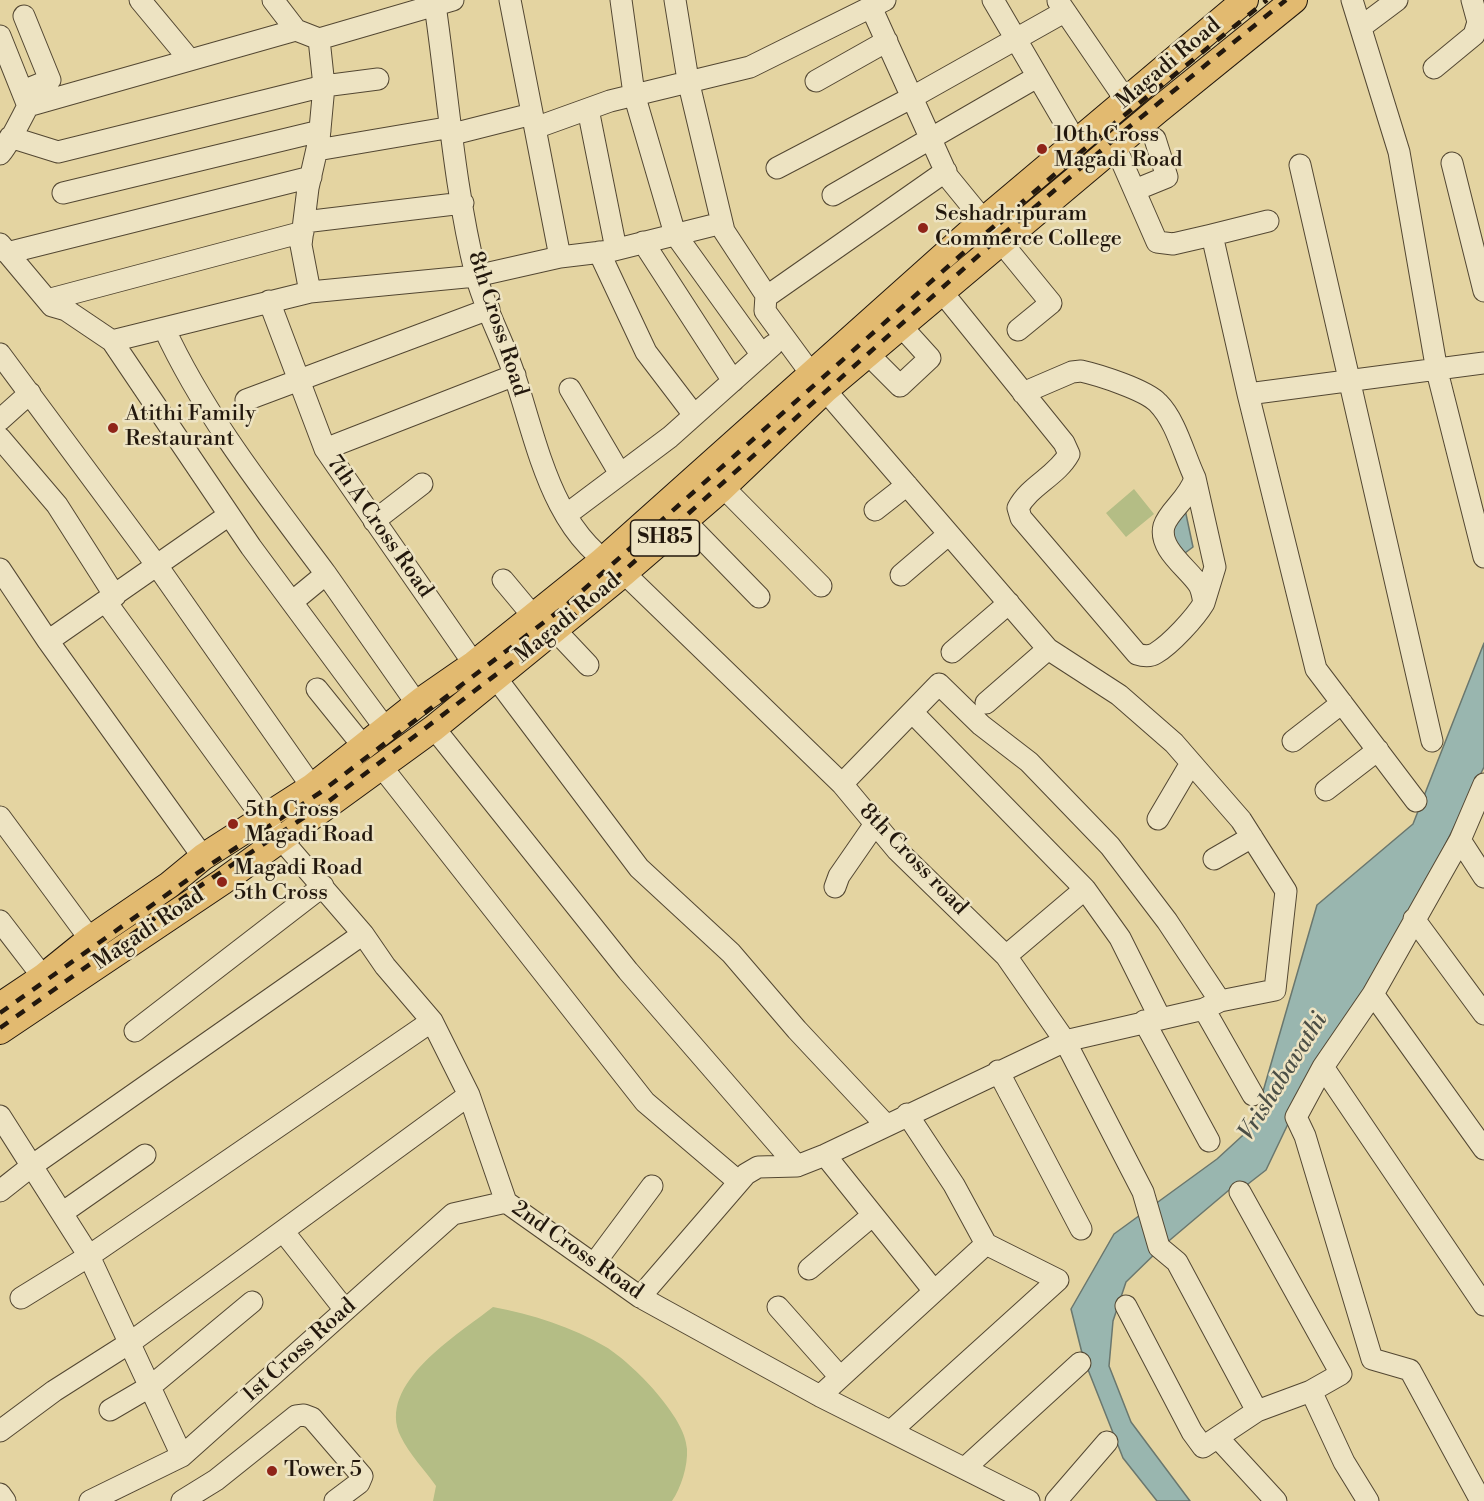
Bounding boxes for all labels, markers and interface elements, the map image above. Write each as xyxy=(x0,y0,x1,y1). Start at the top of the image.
street label: Magadi Road xyxy=(1111,13,1227,115)
place label: 10th Cross Magadi Road xyxy=(1054,123,1182,174)
marker: 10th Cross Magadi Road xyxy=(1035,142,1049,156)
place label: Seshadripuram Commerce College xyxy=(935,202,1122,254)
marker: Seshadripuram Commerce College xyxy=(916,221,930,235)
street label: 8th Cross Road xyxy=(461,248,533,400)
place label: Atithi Family Restaurant xyxy=(125,402,256,454)
marker: Atithi Family Restaurant xyxy=(106,421,120,435)
street label: 7th A Cross Road xyxy=(320,451,438,603)
road number: SH85 xyxy=(630,520,700,556)
street label: Magadi Road xyxy=(510,568,626,670)
place label: 5th Cross Magadi Road xyxy=(245,798,373,849)
street label: 8th Cross road xyxy=(853,799,973,921)
marker: 5th Cross Magadi Road xyxy=(226,817,240,831)
place label: Magadi Road 5th Cross xyxy=(234,856,362,908)
marker: Magadi Road 5th Cross xyxy=(215,875,229,889)
street label: Magadi Road xyxy=(88,883,210,977)
water label: Vrishabavathi xyxy=(1233,1008,1335,1146)
street label: 2nd Cross Road xyxy=(506,1196,648,1306)
street label: 1st Cross Road xyxy=(238,1293,362,1409)
place label: Tower 5 xyxy=(284,1458,362,1484)
marker: Tower 5 xyxy=(265,1464,279,1478)

